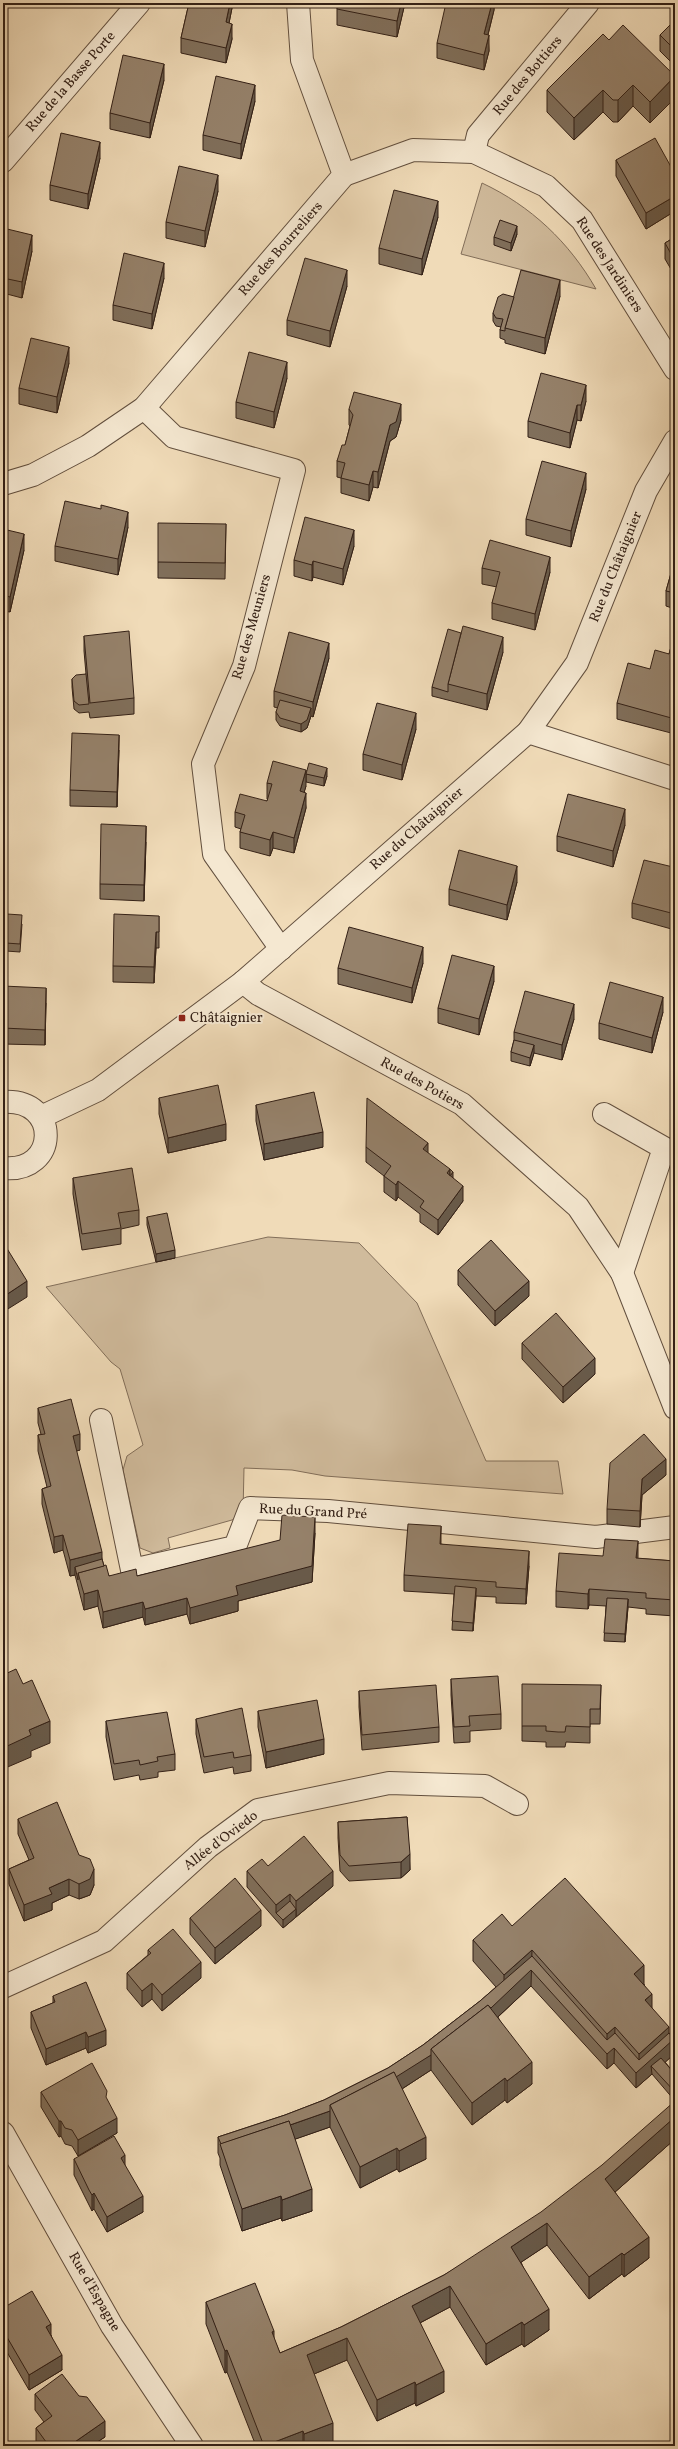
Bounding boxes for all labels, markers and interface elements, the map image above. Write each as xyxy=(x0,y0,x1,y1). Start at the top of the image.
street label: Rue de la Basse Porte xyxy=(22,27,120,136)
street label: Rue des Bottiers xyxy=(489,32,567,120)
street label: Rue des Bourreliers xyxy=(235,198,327,300)
street label: Rue des Jardiniers xyxy=(571,213,647,317)
street label: Rue du Châtaignier xyxy=(585,509,647,625)
street label: Rue des Meuniers xyxy=(228,572,276,682)
street label: Rue du Châtaignier xyxy=(366,783,468,875)
place label: Châtaignier xyxy=(190,1009,263,1028)
marker: Châtaignier xyxy=(177,1013,187,1023)
street label: Rue des Potiers xyxy=(377,1053,467,1115)
street label: Rue du Grand Pré xyxy=(258,1500,368,1524)
street label: Allée d'Oviedo xyxy=(180,1807,262,1875)
street label: Rue d'Espagne xyxy=(64,2249,125,2336)

